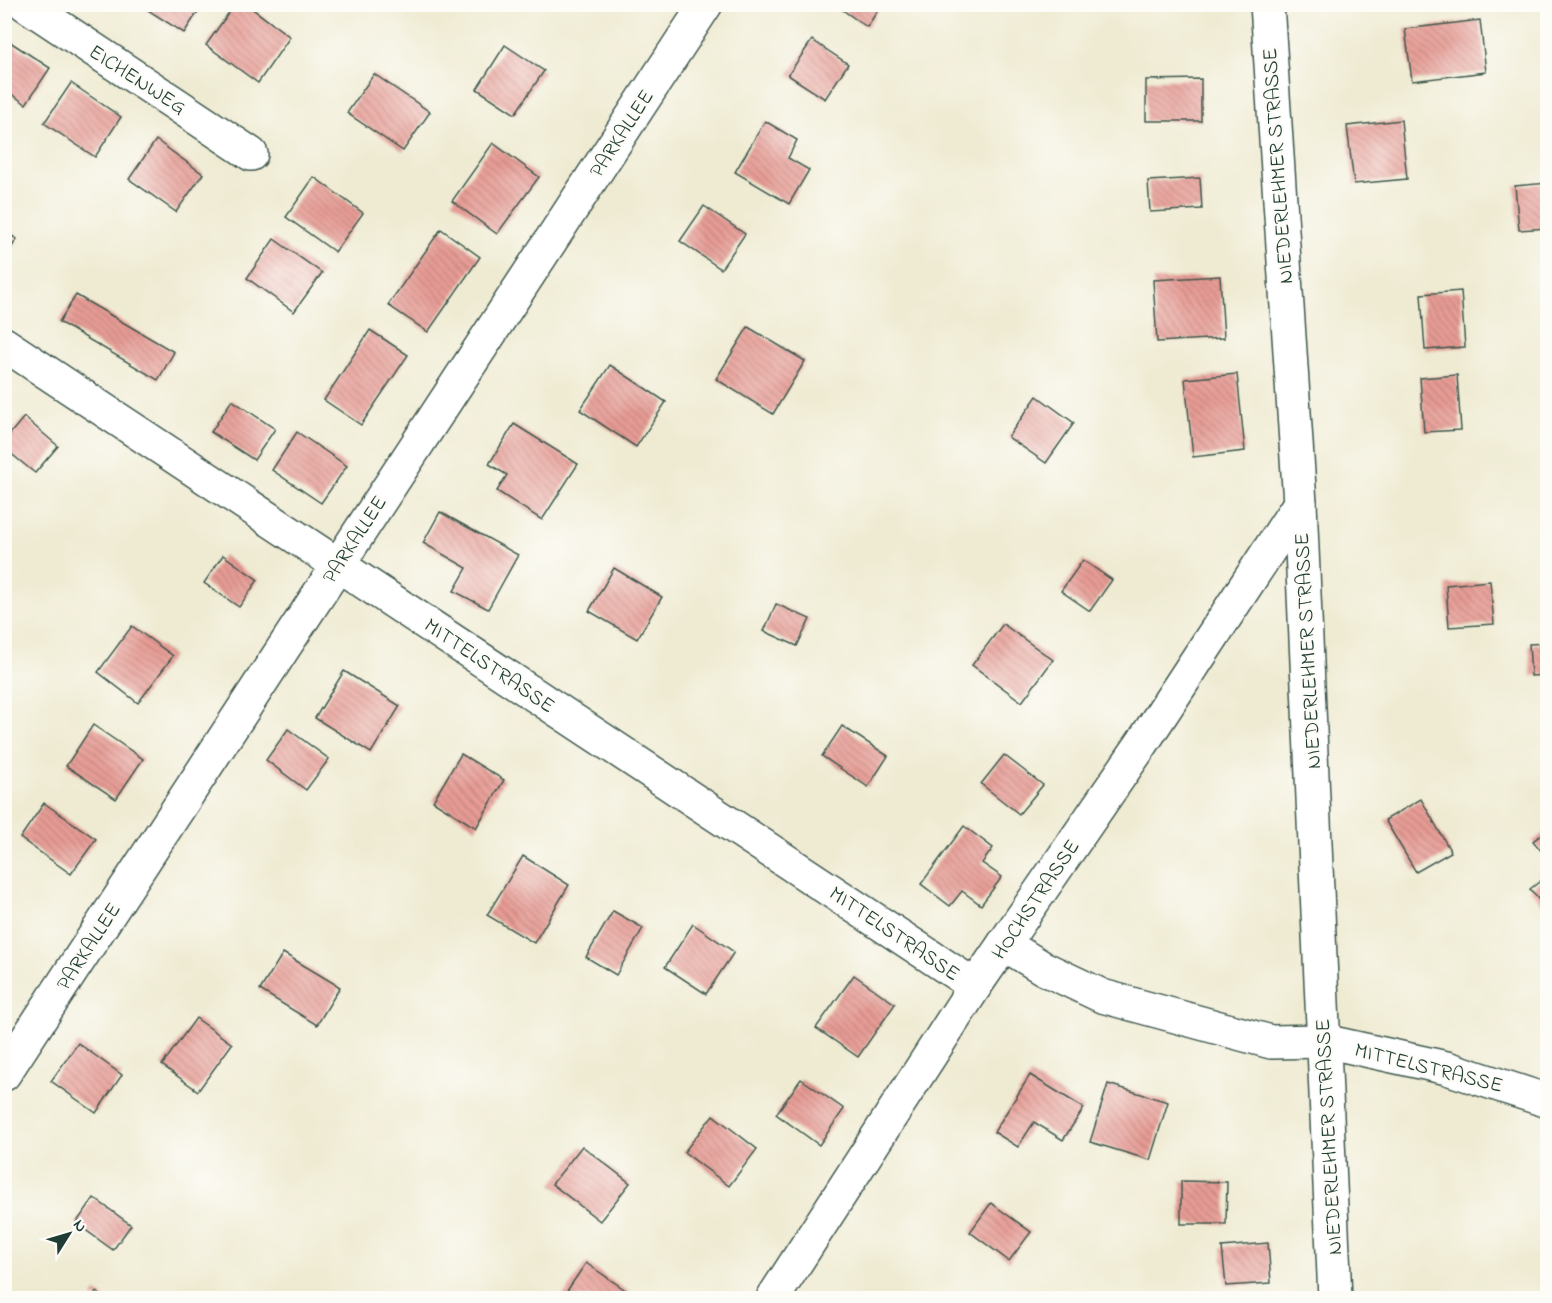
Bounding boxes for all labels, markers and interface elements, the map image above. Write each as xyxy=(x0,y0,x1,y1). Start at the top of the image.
street label: EICHENWEG xyxy=(82,38,191,123)
street label: NIEDERLEHMER STRASSE xyxy=(1256,47,1302,285)
street label: PARKALLEE xyxy=(583,84,662,184)
street label: PARKALLEE xyxy=(316,490,395,590)
street label: NIEDERLEHMER STRASSE xyxy=(1288,532,1330,770)
street label: MITTELSTRASSE xyxy=(417,612,560,722)
street label: HOCHSTRASSE xyxy=(985,834,1088,966)
street label: MITTELSTRASSE xyxy=(822,880,965,990)
street label: PARKALLEE xyxy=(50,897,129,997)
street label: NIEDERLEHMER STRASSE xyxy=(1309,1018,1351,1256)
street label: MITTELSTRASSE xyxy=(1351,1036,1506,1102)
north arrow xyxy=(39,1204,99,1264)
text: N xyxy=(67,1215,92,1238)

